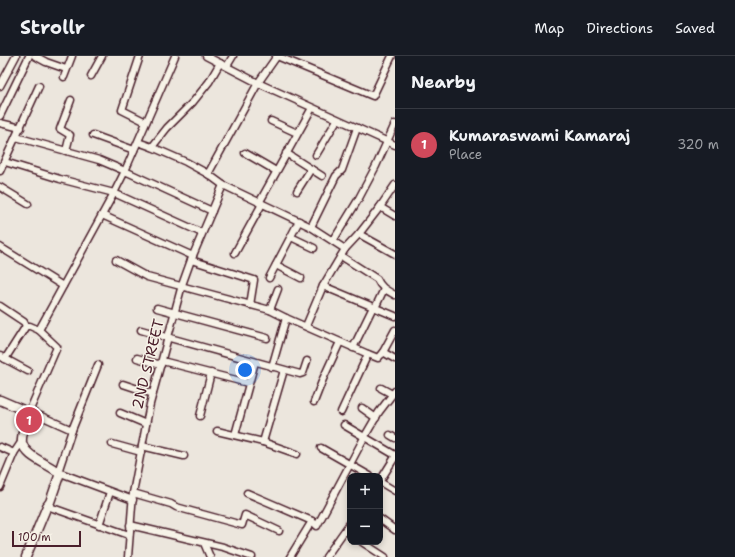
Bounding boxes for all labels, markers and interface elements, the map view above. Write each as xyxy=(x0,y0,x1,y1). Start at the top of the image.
text: Strollr xyxy=(20,15,85,40)
text: Map xyxy=(535,19,565,37)
text: Directions xyxy=(587,19,653,37)
text: Saved xyxy=(675,19,715,37)
text: Nearby xyxy=(411,71,476,93)
text: Kumaraswami Kamaraj xyxy=(449,126,630,146)
text: 1 xyxy=(421,136,427,153)
text: 320 m xyxy=(677,136,719,153)
text: Place xyxy=(449,146,482,163)
street label: 2ND STREET xyxy=(127,317,169,411)
your location xyxy=(235,360,255,380)
pin: 1 xyxy=(16,405,42,435)
map controls xyxy=(347,473,383,545)
button: + xyxy=(347,473,383,509)
button: − xyxy=(347,509,383,545)
scale bar xyxy=(12,529,81,548)
text: 100 m xyxy=(18,530,51,545)

